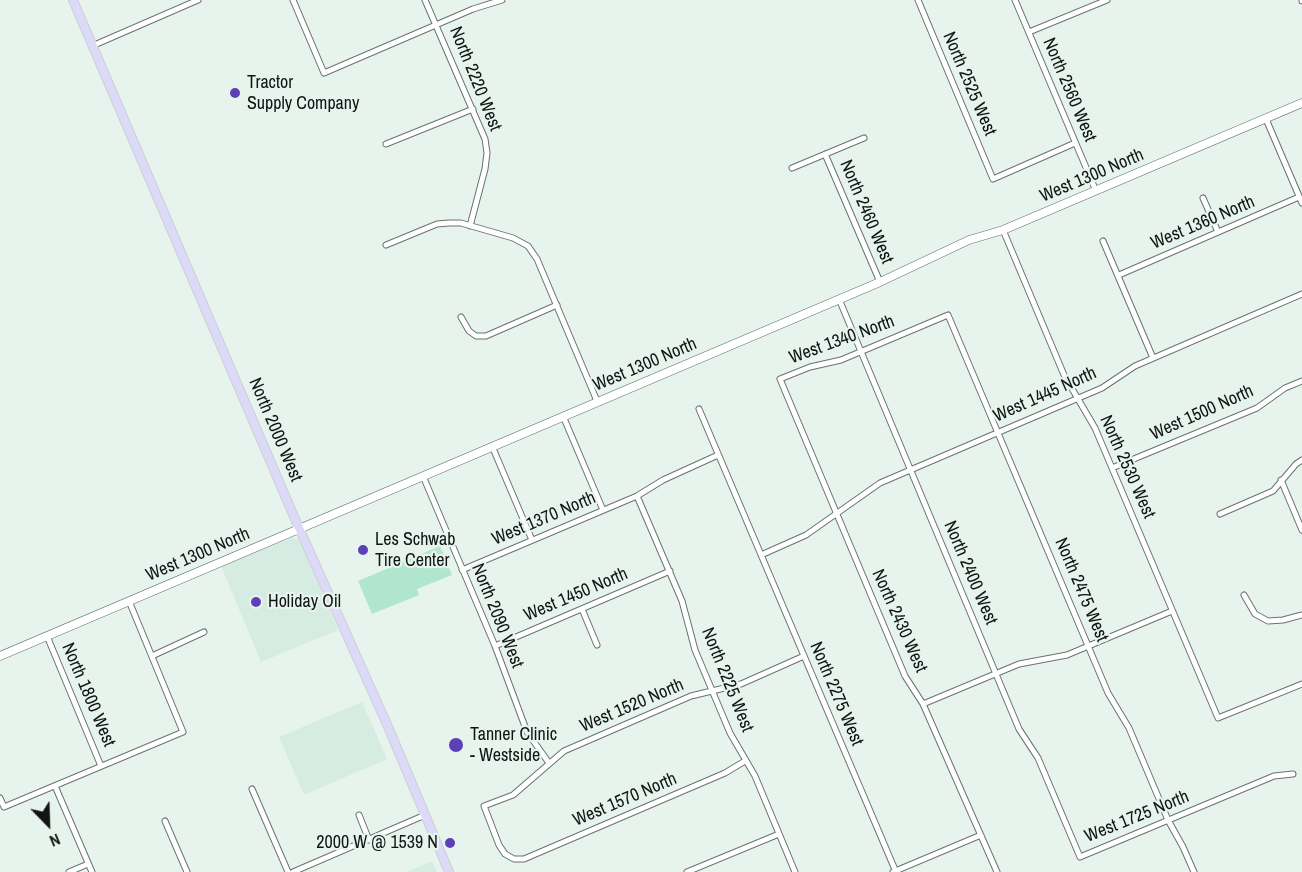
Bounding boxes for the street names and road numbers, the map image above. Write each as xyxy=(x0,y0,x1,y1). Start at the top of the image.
street label: North 2220 West xyxy=(444,24,506,134)
street label: North 2525 West xyxy=(937,29,1001,139)
street label: North 2560 West xyxy=(1037,35,1101,145)
street label: West 1300 North xyxy=(1037,144,1147,208)
street label: North 2460 West xyxy=(834,157,898,267)
street label: West 1360 North xyxy=(1148,191,1258,255)
street label: West 1340 North xyxy=(786,311,898,369)
street label: West 1300 North xyxy=(590,333,700,397)
street label: West 1445 North xyxy=(990,363,1100,427)
street label: North 2000 West xyxy=(243,375,307,485)
street label: West 1500 North xyxy=(1147,381,1257,445)
street label: North 2530 West xyxy=(1095,412,1159,522)
street label: West 1370 North xyxy=(489,487,599,551)
street label: North 2400 West xyxy=(938,518,1002,628)
street label: West 1300 North xyxy=(143,523,253,587)
street label: North 2475 West xyxy=(1049,535,1113,645)
street label: North 2090 West xyxy=(466,561,528,671)
street label: West 1450 North xyxy=(521,563,631,627)
street label: North 2430 West xyxy=(867,566,931,676)
street label: North 2225 West xyxy=(696,625,758,735)
street label: North 2275 West xyxy=(804,639,868,749)
street label: North 1800 West xyxy=(56,640,120,750)
street label: West 1520 North xyxy=(577,674,687,738)
street label: West 1570 North xyxy=(570,768,680,832)
street label: West 1725 North xyxy=(1082,786,1192,848)

